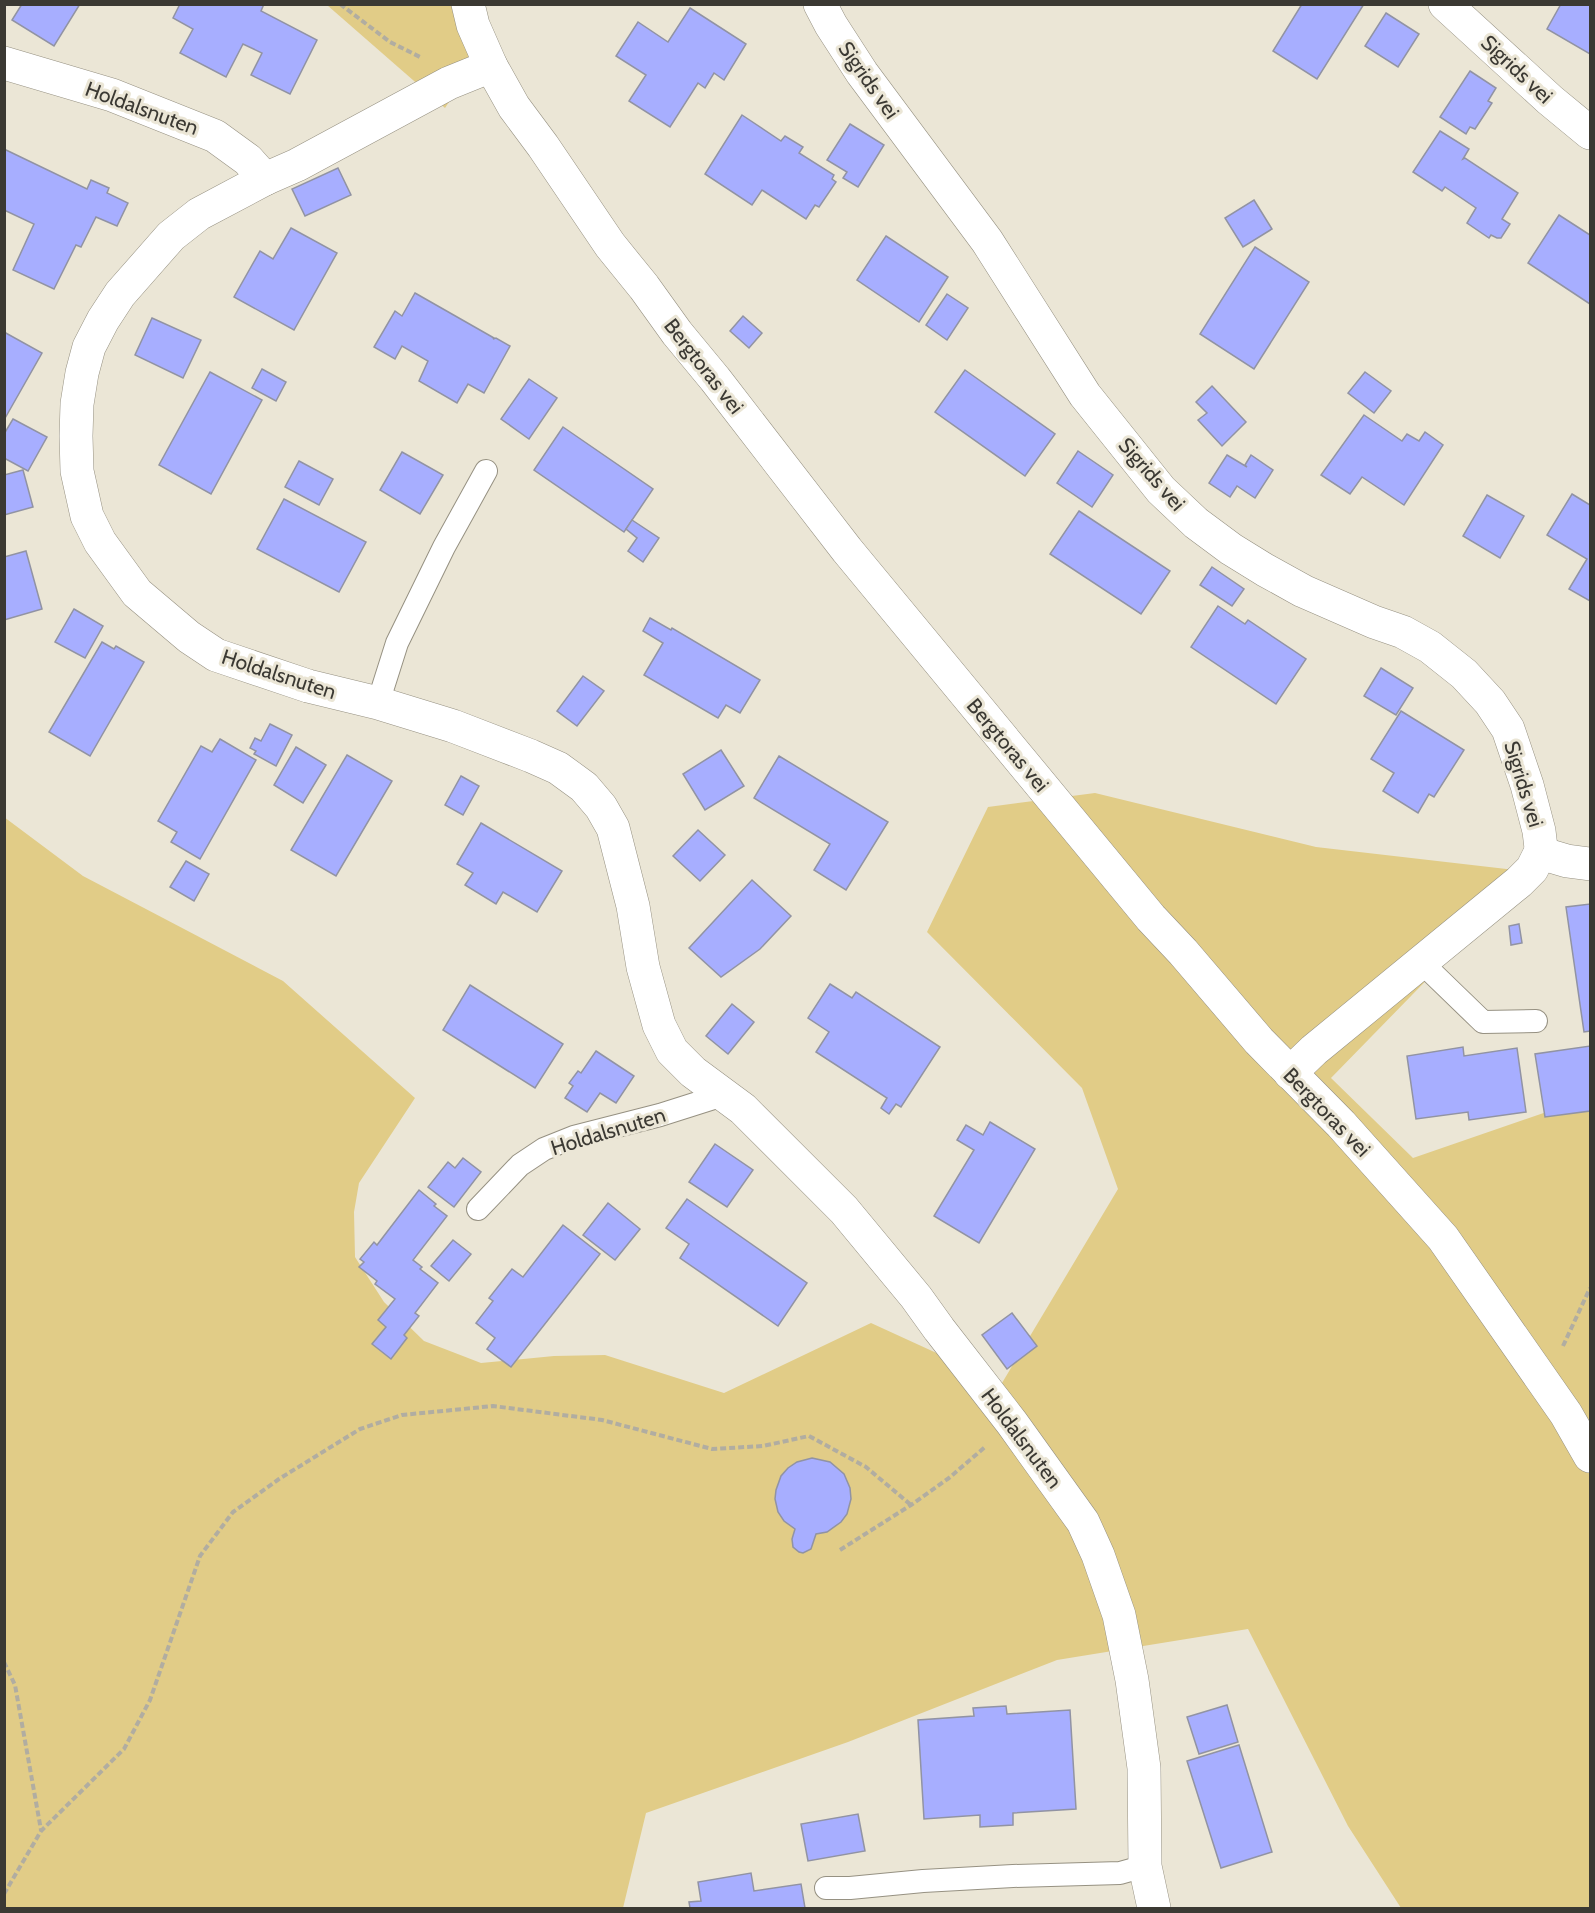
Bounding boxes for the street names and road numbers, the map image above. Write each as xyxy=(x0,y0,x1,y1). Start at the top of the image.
street label: Sigrids vei xyxy=(1476,30,1558,108)
street label: Sigrids vei xyxy=(833,37,905,123)
street label: Holdalsnuten xyxy=(82,76,202,140)
street label: Bergtoras vei xyxy=(659,313,749,419)
street label: Sigrids vei xyxy=(1114,432,1190,516)
street label: Holdalsnuten xyxy=(219,644,339,704)
street label: Bergtoras vei xyxy=(962,693,1054,797)
street label: Sigrids vei xyxy=(1499,738,1549,830)
street label: Bergtoras vei xyxy=(1278,1062,1376,1162)
street label: Holdalsnuten xyxy=(548,1102,668,1160)
street label: Holdalsnuten xyxy=(976,1383,1068,1493)

